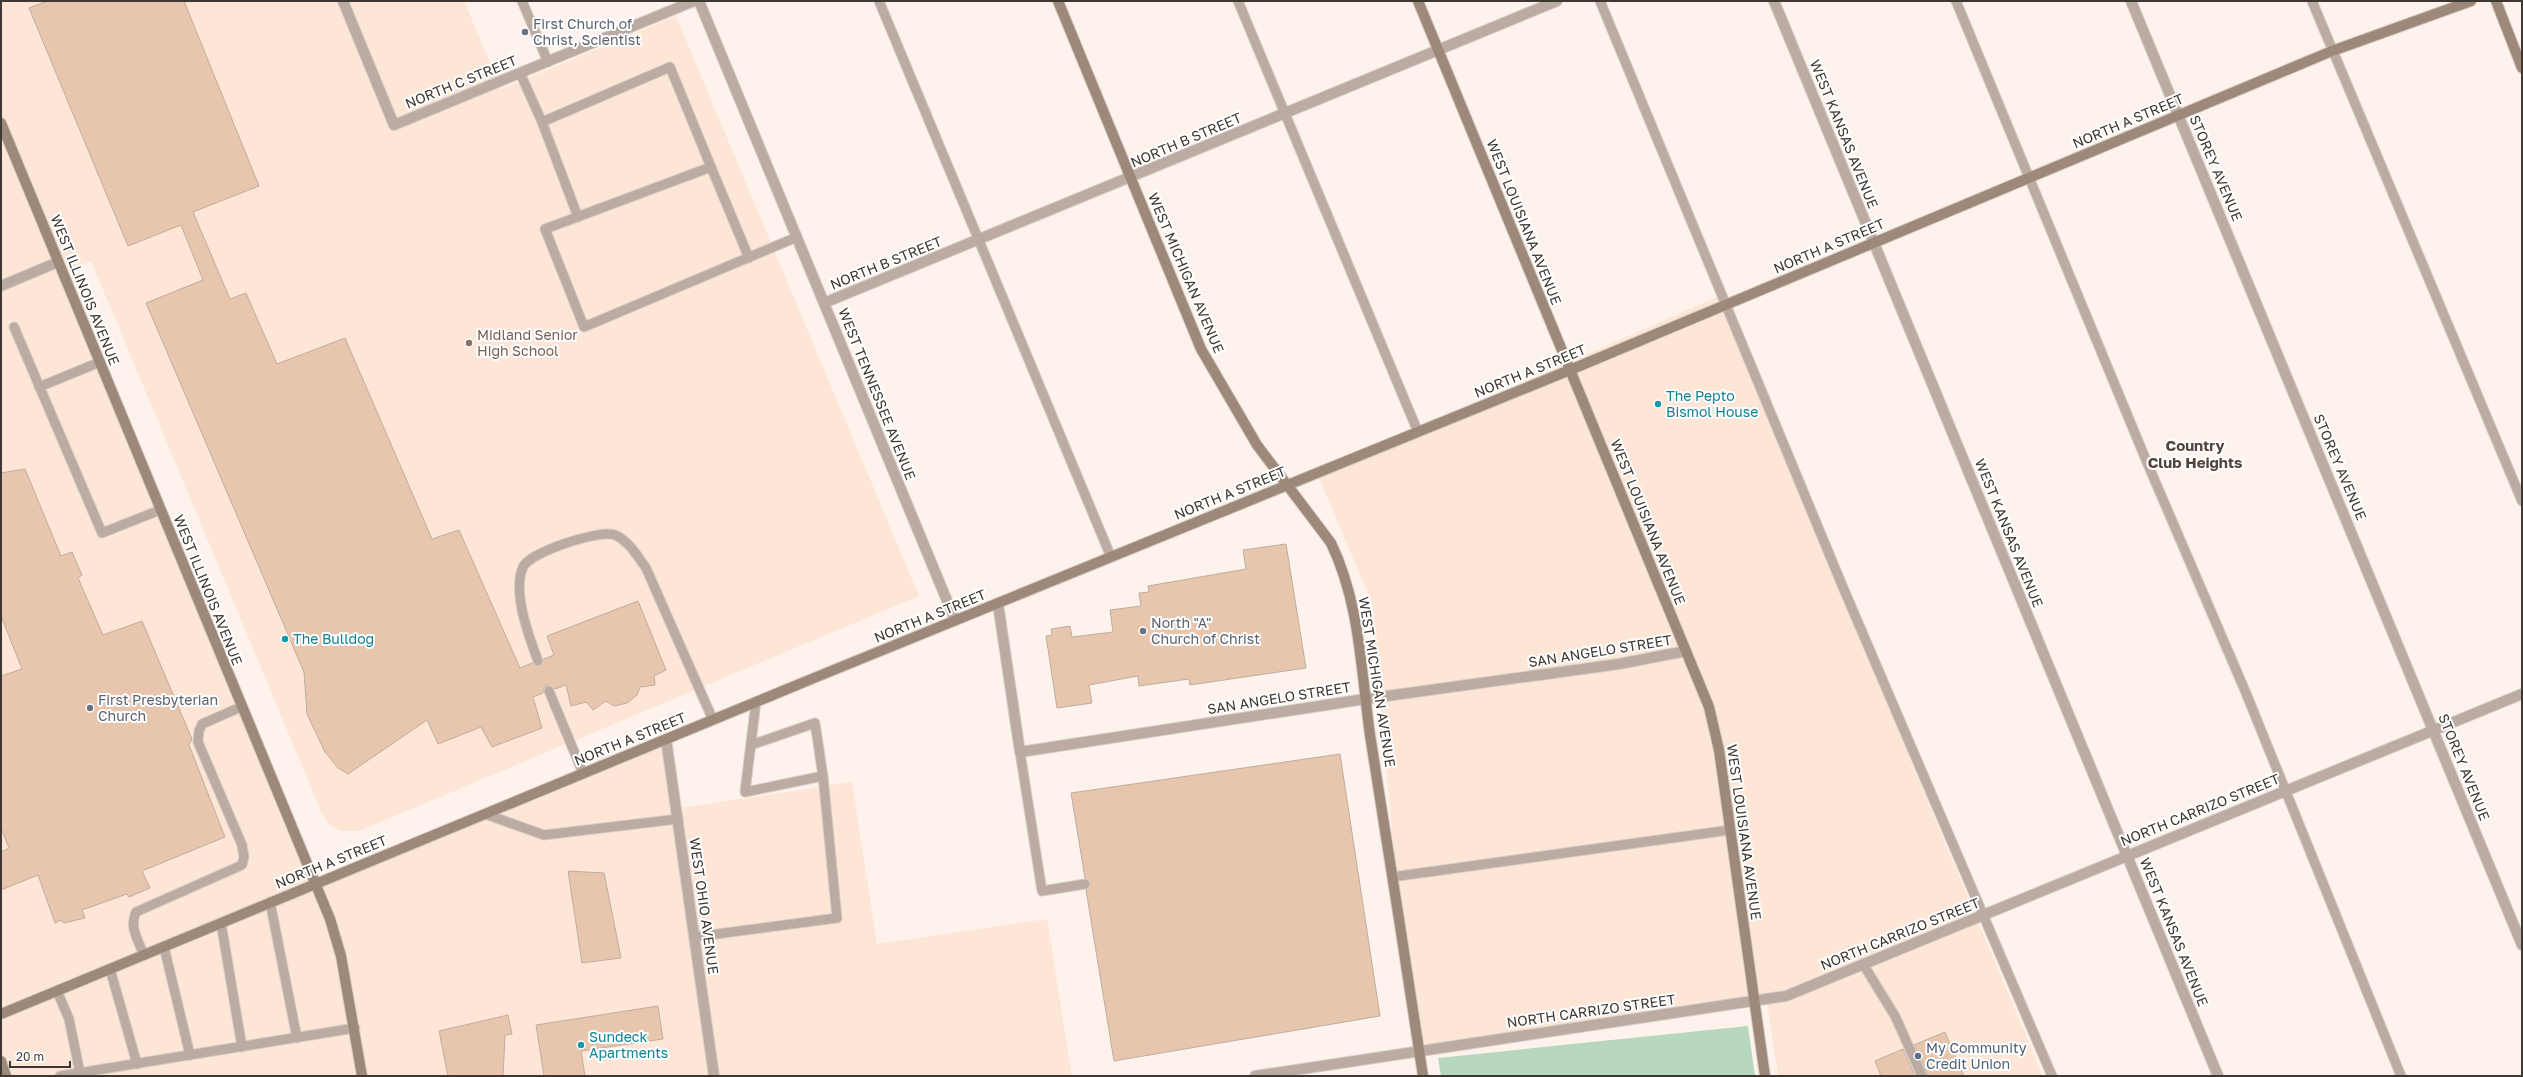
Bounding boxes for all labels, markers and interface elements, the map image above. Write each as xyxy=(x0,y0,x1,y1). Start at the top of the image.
place label: First Church of Christ, Scientist xyxy=(533,15,641,48)
marker: First Church of Christ, Scientist xyxy=(520,27,530,37)
street label: NORTH C STREET xyxy=(402,51,520,112)
street label: WEST KANSAS AVENUE xyxy=(1807,57,1882,211)
street label: NORTH A STREET xyxy=(2070,89,2186,152)
street label: NORTH B STREET xyxy=(1128,108,1244,171)
street label: STOREY AVENUE xyxy=(2186,112,2246,223)
street label: WEST LOUISIANA AVENUE xyxy=(1483,137,1566,307)
street label: WEST MICHIGAN AVENUE xyxy=(1145,190,1228,356)
street label: WEST ILLINOIS AVENUE xyxy=(47,212,124,368)
street label: NORTH A STREET xyxy=(1771,214,1887,277)
street label: NORTH B STREET xyxy=(827,232,944,293)
street label: WEST TENNESSEE AVENUE xyxy=(835,305,920,482)
place label: Midland Senior High School xyxy=(477,326,578,359)
marker: Midland Senior High School xyxy=(464,338,474,348)
street label: NORTH A STREET xyxy=(1471,340,1588,401)
place label: The Pepto Bismol House xyxy=(1666,387,1758,420)
marker: The Pepto Bismol House xyxy=(1653,399,1663,409)
street label: STOREY AVENUE xyxy=(2310,411,2370,522)
district label: Country Club Heights xyxy=(2148,436,2242,471)
street label: WEST LOUISIANA AVENUE xyxy=(1607,437,1690,607)
street label: WEST KANSAS AVENUE xyxy=(1972,456,2047,610)
street label: NORTH A STREET xyxy=(1171,462,1288,523)
street label: WEST ILLINOIS AVENUE xyxy=(170,512,247,668)
street label: NORTH A STREET xyxy=(871,585,988,646)
street label: WEST MICHIGAN AVENUE xyxy=(1356,595,1399,768)
place label: North "A" Church of Christ xyxy=(1151,614,1260,647)
marker: North "A" Church of Christ xyxy=(1138,626,1148,636)
place label: The Bulldog xyxy=(293,630,374,647)
street label: SAN ANGELO STREET xyxy=(1527,631,1673,670)
marker: The Bulldog xyxy=(280,634,290,644)
street label: SAN ANGELO STREET xyxy=(1206,678,1352,717)
place label: First Presbyterian Church xyxy=(98,691,218,724)
marker: First Presbyterian Church xyxy=(85,703,95,713)
street label: NORTH A STREET xyxy=(571,708,688,769)
street label: STOREY AVENUE xyxy=(2435,711,2494,823)
street label: WEST LOUISIANA AVENUE xyxy=(1724,743,1765,921)
street label: NORTH CARRIZO STREET xyxy=(2118,770,2282,849)
street label: NORTH A STREET xyxy=(272,831,389,892)
street label: WEST OHIO AVENUE xyxy=(686,837,722,975)
street label: WEST KANSAS AVENUE xyxy=(2137,855,2212,1009)
street label: NORTH CARRIZO STREET xyxy=(1818,894,1982,973)
street label: NORTH CARRIZO STREET xyxy=(1505,990,1677,1031)
place label: Sundeck Apartments xyxy=(589,1028,668,1061)
place label: My Community Credit Union xyxy=(1926,1039,2027,1072)
marker: Sundeck Apartments xyxy=(576,1040,586,1050)
scale bar xyxy=(10,1043,70,1069)
text: 20 m xyxy=(16,1049,44,1064)
marker: My Community Credit Union xyxy=(1913,1051,1923,1061)

